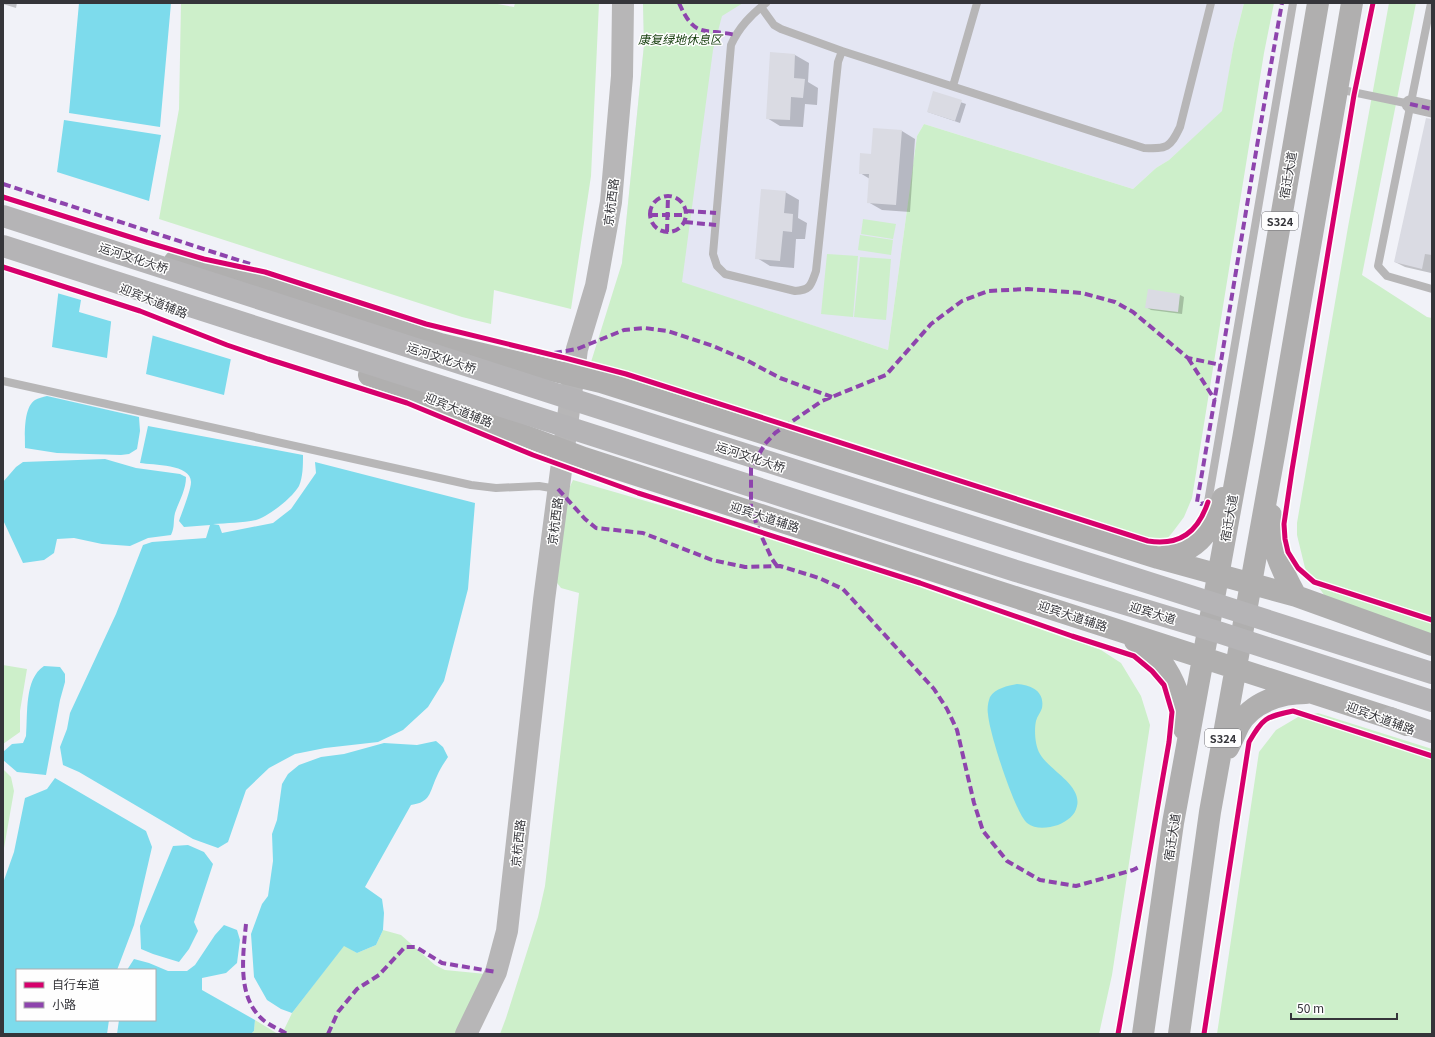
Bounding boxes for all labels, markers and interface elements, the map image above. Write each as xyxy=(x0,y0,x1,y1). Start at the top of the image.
park label: 康复绿地休息区 xyxy=(638,30,724,47)
street label: 宿迁大道 xyxy=(1274,150,1300,200)
street label: 京杭西路 xyxy=(599,177,621,227)
road number: S324 xyxy=(1262,212,1298,230)
street label: 运河文化大桥 xyxy=(97,238,171,276)
street label: 迎宾大道辅路 xyxy=(117,279,191,321)
street label: 运河文化大桥 xyxy=(405,338,479,376)
street label: 迎宾大道辅路 xyxy=(422,388,496,430)
street label: 运河文化大桥 xyxy=(714,437,788,475)
street label: 宿迁大道 xyxy=(1215,493,1241,543)
street label: 京杭西路 xyxy=(543,496,565,546)
street label: 迎宾大道辅路 xyxy=(728,497,802,535)
street label: 迎宾大道辅路 xyxy=(1036,596,1110,634)
street label: 迎宾大道 xyxy=(1128,597,1178,627)
street label: 迎宾大道辅路 xyxy=(1344,697,1418,737)
road number: S324 xyxy=(1205,729,1241,747)
street label: 宿迁大道 xyxy=(1159,812,1183,862)
street label: 京杭西路 xyxy=(506,818,528,868)
legend xyxy=(16,969,156,1021)
text: 自行车道 xyxy=(52,975,100,992)
text: 小路 xyxy=(52,995,76,1012)
scale bar xyxy=(1291,995,1397,1021)
text: 50 m xyxy=(1297,999,1324,1016)

